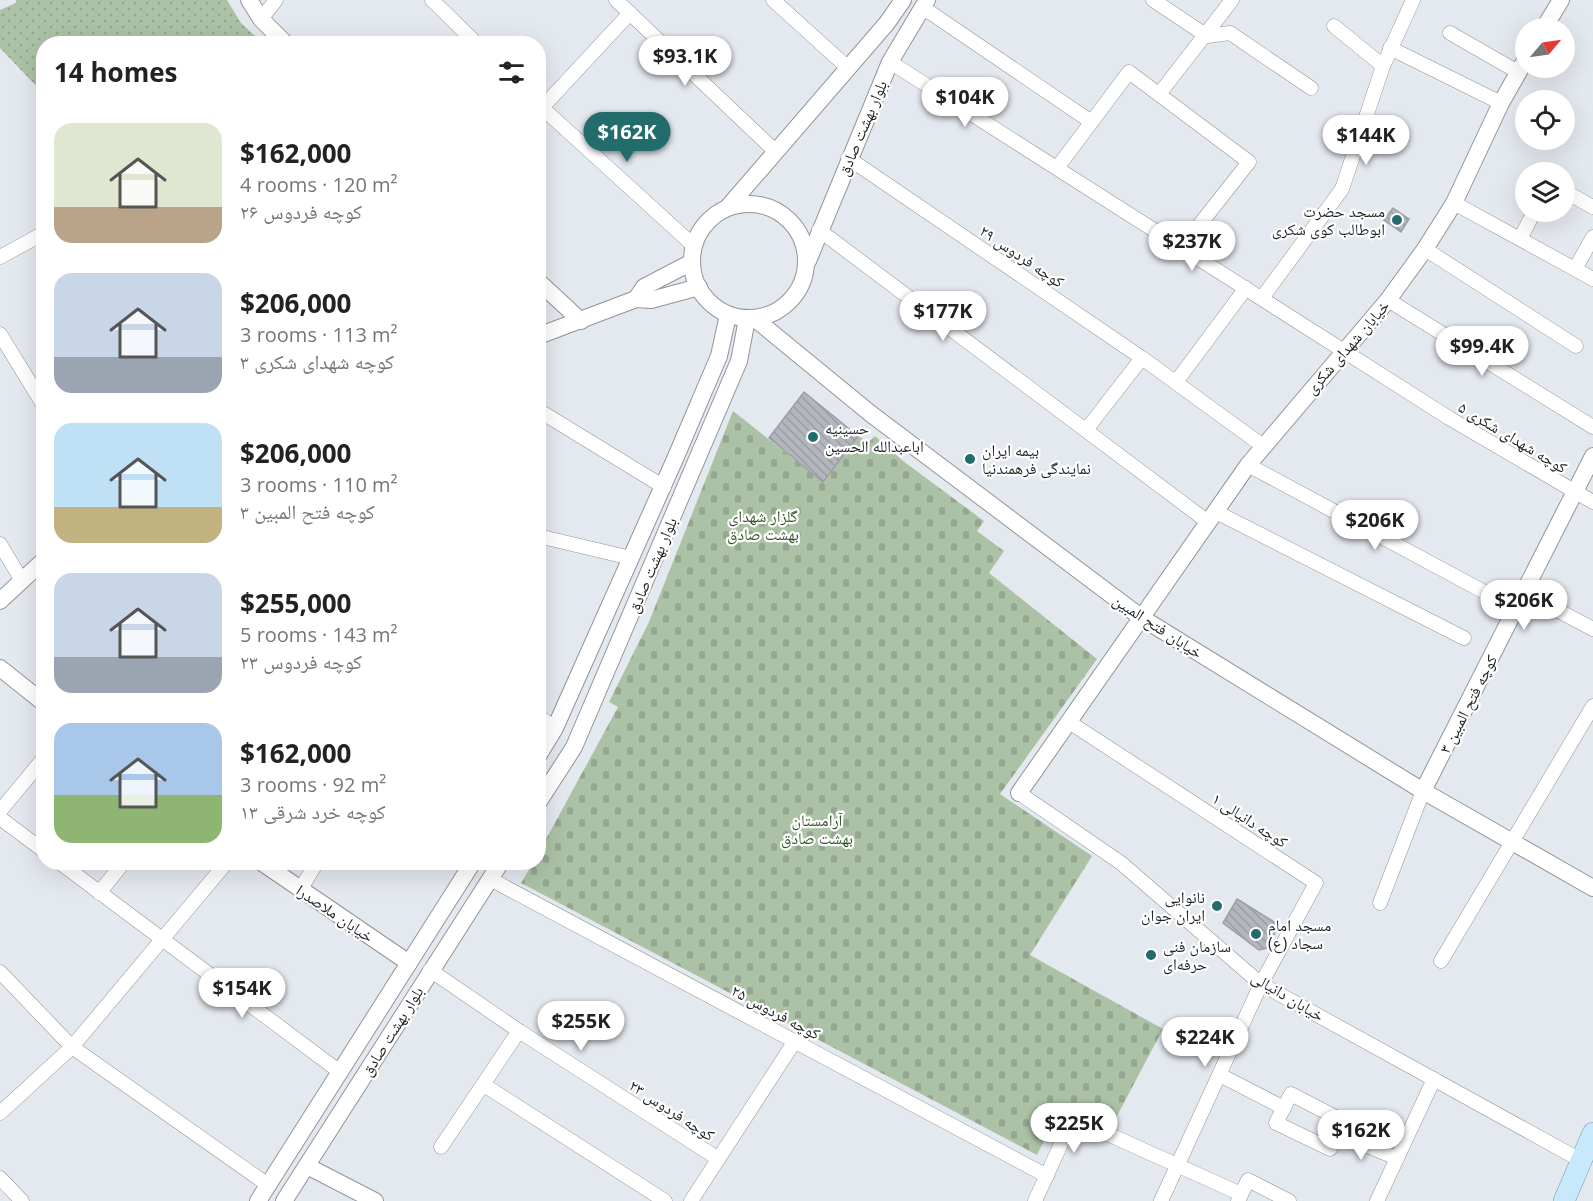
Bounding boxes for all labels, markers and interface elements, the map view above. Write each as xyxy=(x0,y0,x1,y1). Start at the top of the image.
north arrow xyxy=(1515,18,1575,78)
map controls xyxy=(1515,18,1575,222)
pin: $93.1K xyxy=(636,36,734,87)
text: $93.1K xyxy=(653,42,717,69)
text: 14 homes xyxy=(54,54,178,90)
icon: filters xyxy=(495,56,528,89)
street label: بلوار بهشت صادق xyxy=(832,77,892,179)
pin: $104K xyxy=(923,77,1007,128)
text: $104K xyxy=(935,83,995,110)
button: locate xyxy=(1515,90,1575,150)
pin: $162K xyxy=(585,112,669,163)
pin: $144K xyxy=(1324,115,1408,166)
text: $162K xyxy=(597,118,657,145)
text: $144K xyxy=(1336,121,1396,148)
text: $162,000 xyxy=(240,135,351,171)
icon: home xyxy=(102,147,174,219)
button: layers xyxy=(1515,162,1575,222)
text: 4 rooms · 120 m² xyxy=(240,171,398,198)
text: کوچه فردوس ۲۶ xyxy=(240,198,362,225)
place label: مسجد حضرت ابوطالب کوی شکری xyxy=(1272,200,1385,240)
marker: مسجد حضرت ابوطالب کوی شکری xyxy=(1390,213,1404,227)
street label: کوچه فردوس ۲۹ xyxy=(975,220,1069,293)
pin: $237K xyxy=(1150,221,1234,272)
text: $237K xyxy=(1162,227,1222,254)
text: $206,000 xyxy=(240,285,351,321)
pin: $177K xyxy=(901,291,985,342)
street label: خیابان شهدای شکری xyxy=(1300,295,1394,399)
icon: home xyxy=(102,297,174,369)
text: $177K xyxy=(913,297,973,324)
text: 3 rooms · 113 m² xyxy=(240,321,398,348)
pin: $99.4K xyxy=(1433,326,1531,377)
text: $99.4K xyxy=(1450,332,1514,359)
text: کوچه شهدای شکری ۳ xyxy=(240,348,394,375)
street label: کوچه شهدای شکری ۵ xyxy=(1454,396,1572,478)
place label: حسینیه اباعبدالله الحسین xyxy=(825,417,924,457)
marker: حسینیه اباعبدالله الحسین xyxy=(806,430,820,444)
text: $206,000 xyxy=(240,435,351,471)
place label: بیمه ایران نمایندگی فرهمندنیا xyxy=(982,439,1091,479)
icon: home xyxy=(102,447,174,519)
marker: بیمه ایران نمایندگی فرهمندنیا xyxy=(963,452,977,466)
text: 3 rooms · 110 m² xyxy=(240,471,398,498)
text: کوچه فتح المبین ۳ xyxy=(240,498,375,525)
pin: $206K xyxy=(1333,500,1417,551)
park label: گلزار شهدای بهشت صادق xyxy=(727,505,799,545)
text: $206K xyxy=(1345,506,1405,533)
street label: بلوار بهشت صادق xyxy=(622,514,682,616)
pin: $206K xyxy=(1482,580,1566,631)
text: $255,000 xyxy=(240,585,351,621)
text: $206K xyxy=(1494,586,1554,613)
street label: خیابان فتح المبین xyxy=(1109,589,1207,663)
icon: home xyxy=(102,597,174,669)
text: 5 rooms · 143 m² xyxy=(240,621,398,648)
text: کوچه فردوس ۲۳ xyxy=(240,648,362,675)
street label: کوچه فتح المبین ۳ xyxy=(1434,651,1502,757)
text: $162,000 xyxy=(240,735,351,771)
icon: home xyxy=(102,747,174,819)
text: 3 rooms · 92 m² xyxy=(240,771,386,798)
street label: کوچه دانیالی ۱ xyxy=(1208,787,1292,853)
text: کوچه خرد شرقی ۱۳ xyxy=(240,798,385,825)
park label: آرامستان بهشت صادق xyxy=(781,809,853,849)
street label: خیابان ملاصدرا xyxy=(292,879,378,947)
place label: نانوایی ایران جوان xyxy=(1141,886,1205,926)
marker: نانوایی ایران جوان xyxy=(1210,899,1224,913)
place label: مسجد امام سجاد (ع) xyxy=(1268,914,1331,954)
marker: مسجد امام سجاد (ع) xyxy=(1249,927,1263,941)
place label: سازمان فنی حرفه‌ای xyxy=(1163,935,1231,975)
marker: سازمان فنی حرفه‌ای xyxy=(1144,948,1158,962)
street label: خیابان دانیالی xyxy=(1248,966,1328,1026)
pin: $154K xyxy=(200,968,284,1019)
text: $154K xyxy=(212,974,272,1001)
street label: کوچه فردوس ۲۵ xyxy=(728,979,825,1045)
street label: بلوار بهشت صادق xyxy=(356,982,428,1080)
pin: $255K xyxy=(539,1001,623,1052)
text: $255K xyxy=(551,1007,611,1034)
pin: $224K xyxy=(1163,1017,1247,1068)
text: $224K xyxy=(1175,1023,1235,1050)
street label: کوچه فردوس ۲۳ xyxy=(625,1074,719,1146)
pin: $225K xyxy=(1032,1103,1116,1154)
text: $225K xyxy=(1044,1109,1104,1136)
pin: $162K xyxy=(1319,1110,1403,1161)
text: $162K xyxy=(1331,1116,1391,1143)

